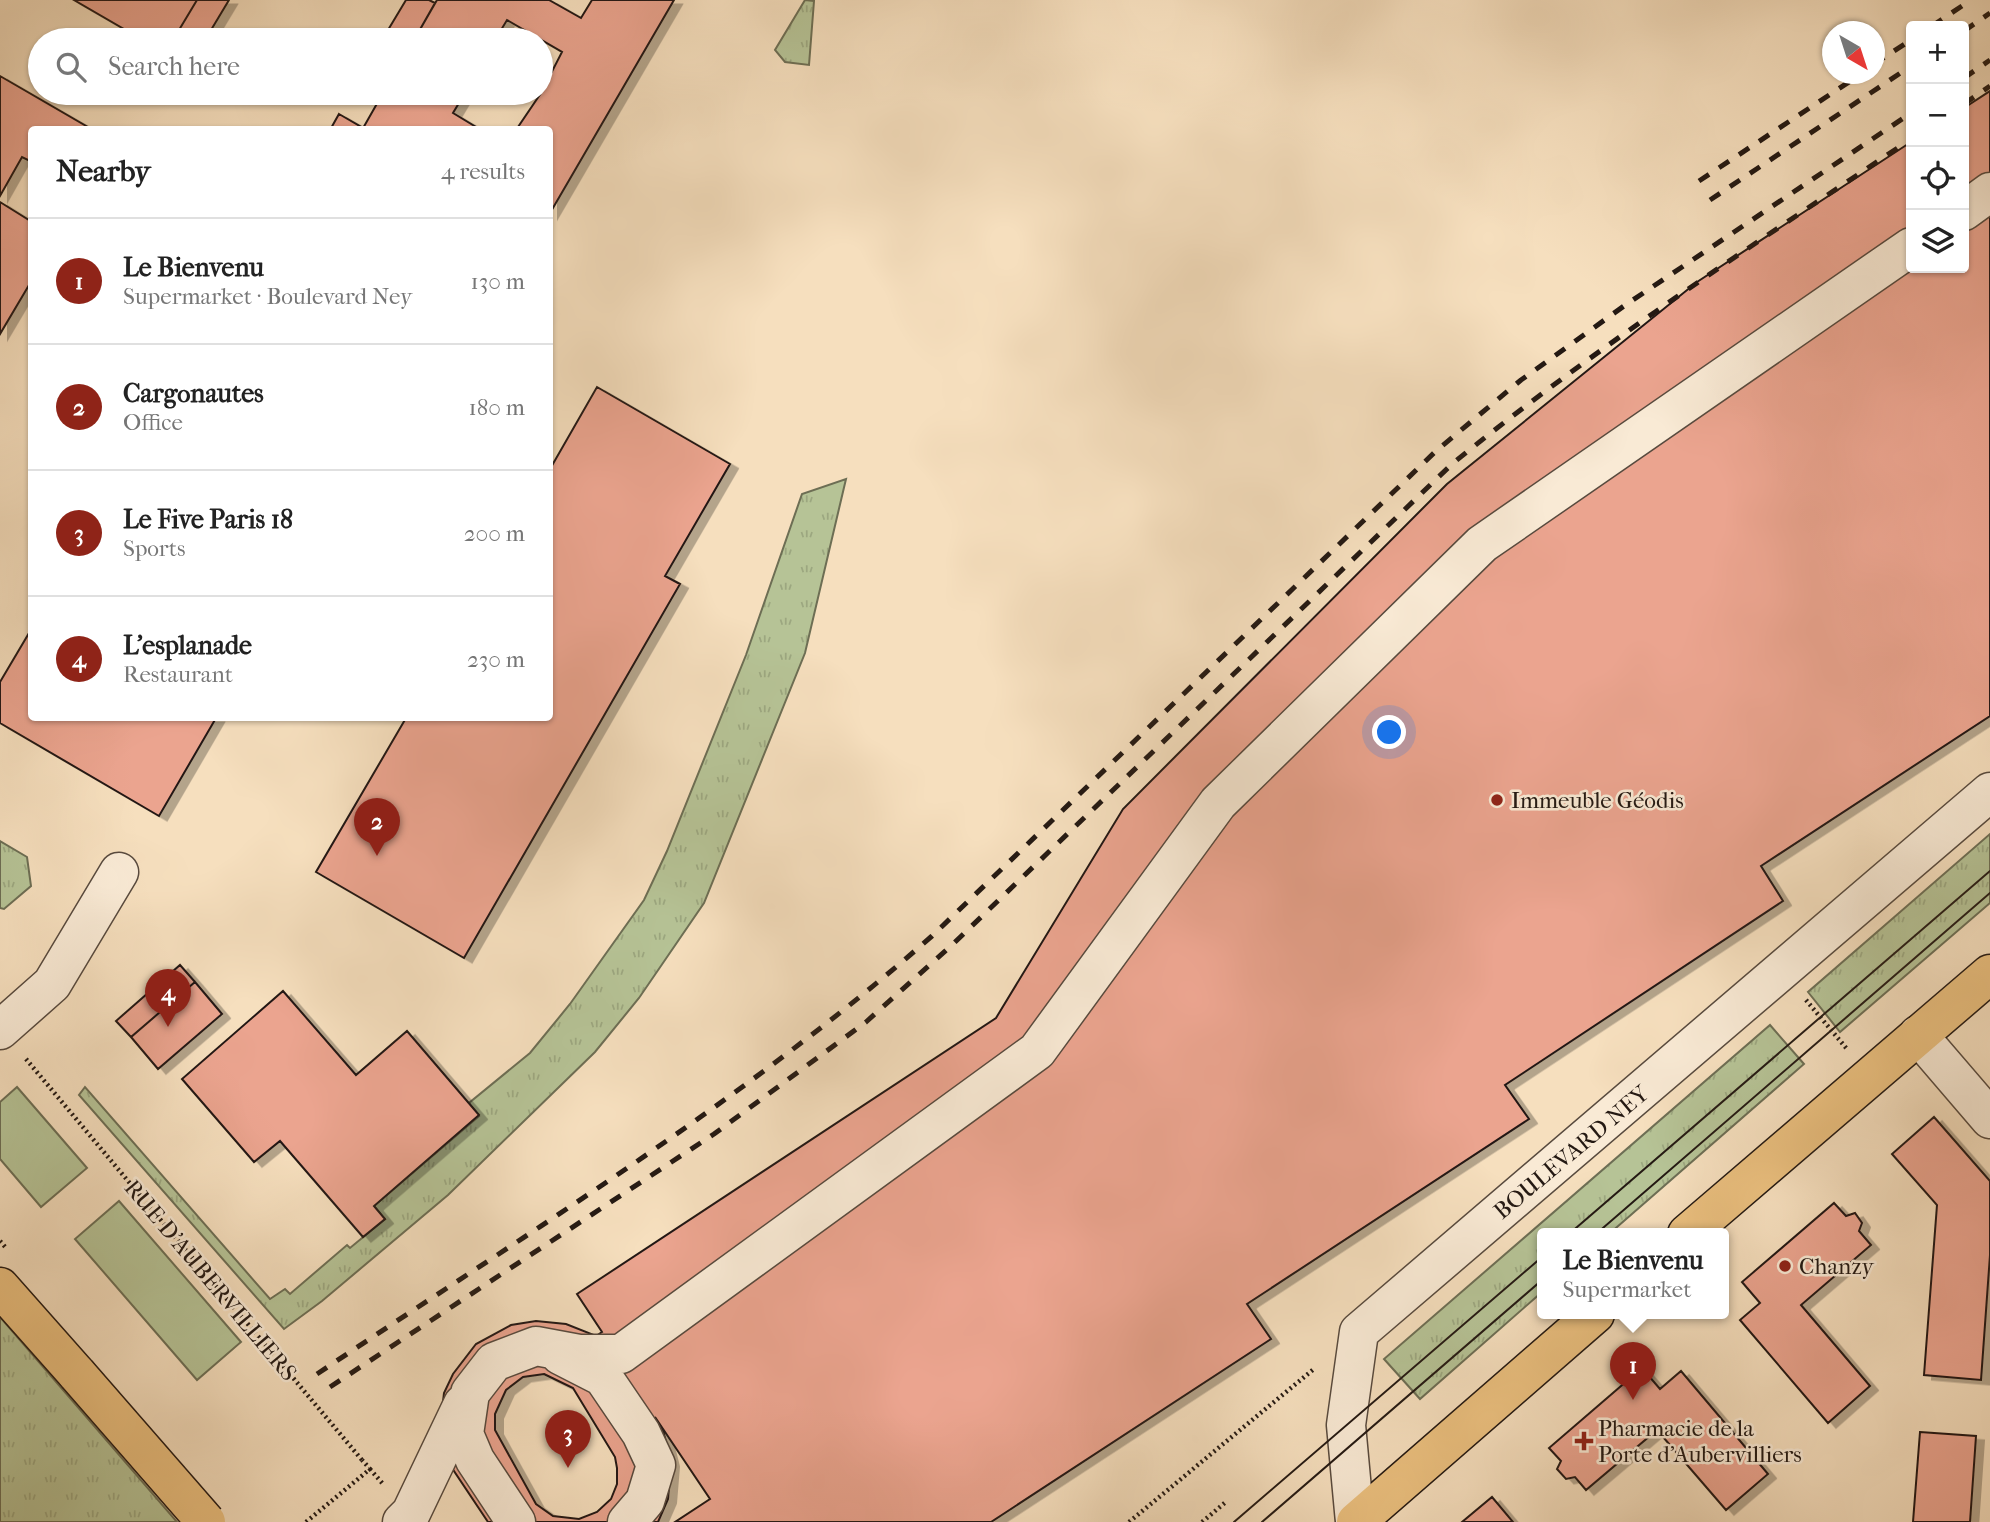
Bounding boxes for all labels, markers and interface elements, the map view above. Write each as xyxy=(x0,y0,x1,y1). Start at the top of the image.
north arrow xyxy=(1822,21,1885,84)
map controls xyxy=(1906,21,1969,273)
button: + xyxy=(1906,21,1969,84)
search box xyxy=(28,28,553,105)
icon: search xyxy=(52,48,90,86)
text: Search here xyxy=(108,51,240,82)
button: − xyxy=(1906,84,1969,147)
button: locate xyxy=(1906,147,1969,210)
text: Nearby xyxy=(56,154,151,189)
text: 4 results xyxy=(441,158,525,185)
button: layers xyxy=(1906,210,1969,273)
text: Le Bienvenu xyxy=(123,252,264,283)
text: 1 xyxy=(75,268,83,295)
text: 130 m xyxy=(471,268,525,295)
text: Supermarket · Boulevard Ney xyxy=(123,283,412,310)
text: Cargonautes xyxy=(123,378,264,409)
text: 2 xyxy=(73,394,85,421)
text: 180 m xyxy=(468,394,525,421)
text: Office xyxy=(123,409,183,436)
text: Le Five Paris 18 xyxy=(123,504,293,535)
text: 3 xyxy=(74,520,84,547)
text: 200 m xyxy=(464,520,525,547)
text: Sports xyxy=(123,535,185,562)
text: L'esplanade xyxy=(123,630,252,661)
text: 4 xyxy=(72,646,86,673)
text: 230 m xyxy=(467,646,525,673)
text: Restaurant xyxy=(123,661,233,688)
your location xyxy=(1372,715,1406,749)
place label: Immeuble Géodis xyxy=(1511,787,1684,814)
marker: Immeuble Géodis xyxy=(1489,792,1505,808)
pin: 2 xyxy=(354,798,400,856)
pin: 4 xyxy=(145,969,191,1027)
street label: BOULEVARD NEY xyxy=(1489,1079,1655,1225)
street label: RUE D'AUBERVILLIERS xyxy=(119,1174,303,1386)
popup xyxy=(1537,1228,1729,1319)
text: Le Bienvenu xyxy=(1563,1245,1704,1276)
place label: Chanzy xyxy=(1799,1253,1875,1280)
marker: Chanzy xyxy=(1777,1258,1793,1274)
text: Supermarket xyxy=(1563,1276,1691,1303)
pin: 1 xyxy=(1610,1342,1656,1400)
pin: 3 xyxy=(545,1410,591,1468)
place label: Pharmacie de la Porte d'Aubervilliers xyxy=(1598,1415,1802,1468)
marker: Pharmacie de la Porte d'Aubervilliers xyxy=(1576,1433,1592,1449)

